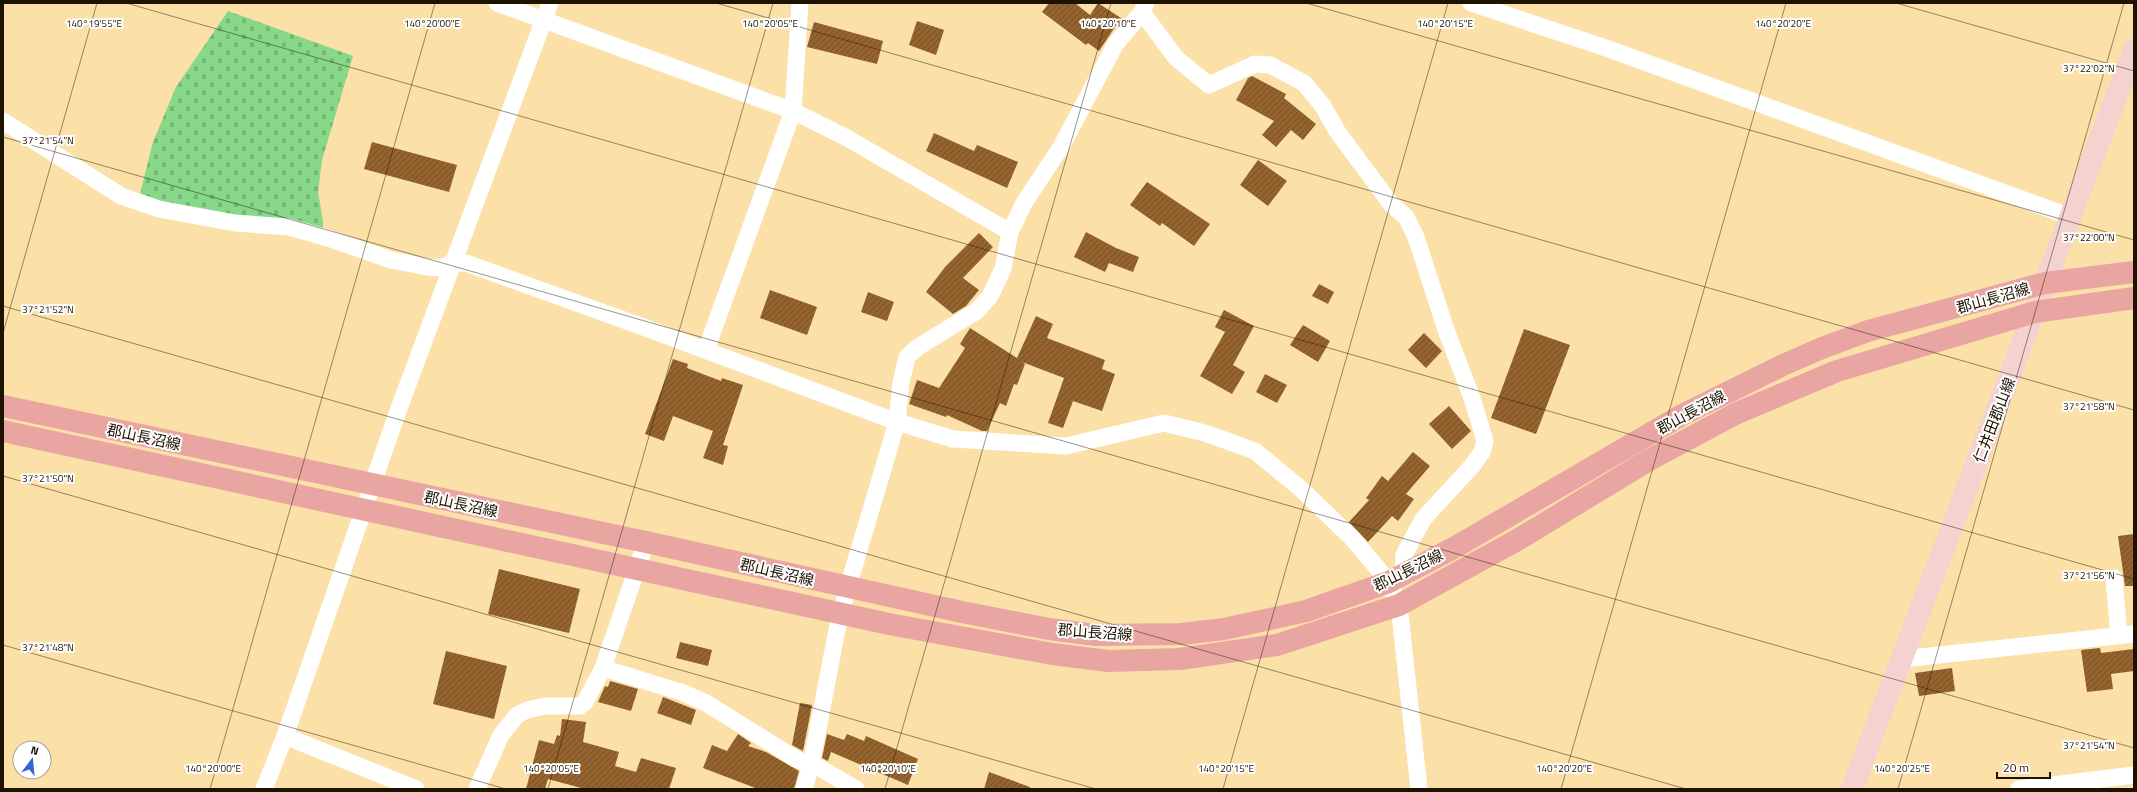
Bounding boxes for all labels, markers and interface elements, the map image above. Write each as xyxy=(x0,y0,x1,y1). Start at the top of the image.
text: 140°19'55"E xyxy=(66,16,123,31)
text: 140°20'00"E xyxy=(404,16,461,31)
text: 140°20'05"E xyxy=(742,16,799,31)
text: 140°20'10"E xyxy=(1080,16,1137,31)
text: 140°20'15"E xyxy=(1417,16,1474,31)
text: 140°20'20"E xyxy=(1755,16,1812,31)
text: 37°22'02"N xyxy=(2063,61,2115,76)
text: 37°21'54"N xyxy=(22,133,74,148)
text: 37°22'00"N xyxy=(2063,230,2115,245)
street label: 郡山長沼線 xyxy=(1954,277,2032,319)
text: 37°21'52"N xyxy=(22,302,74,317)
street label: 仁井田郡山線 xyxy=(1967,374,2021,466)
street label: 郡山長沼線 xyxy=(1652,384,1730,440)
text: 37°21'58"N xyxy=(2063,399,2115,414)
street label: 郡山長沼線 xyxy=(105,418,183,456)
text: 37°21'50"N xyxy=(22,471,74,486)
street label: 郡山長沼線 xyxy=(422,485,500,523)
street label: 郡山長沼線 xyxy=(1369,543,1447,597)
street label: 郡山長沼線 xyxy=(738,552,816,592)
text: 37°21'56"N xyxy=(2063,568,2115,583)
street label: 郡山長沼線 xyxy=(1057,618,1133,646)
text: 37°21'48"N xyxy=(22,640,74,655)
text: 37°21'54"N xyxy=(2063,738,2115,753)
north arrow xyxy=(12,740,52,780)
text: N xyxy=(29,742,41,759)
scale bar xyxy=(1997,754,2050,780)
text: 20 m xyxy=(2003,758,2029,777)
text: 140°20'00"E xyxy=(185,761,242,776)
text: 140°20'05"E xyxy=(523,761,580,776)
text: 140°20'10"E xyxy=(860,761,917,776)
text: 140°20'15"E xyxy=(1198,761,1255,776)
text: 140°20'20"E xyxy=(1536,761,1593,776)
text: 140°20'25"E xyxy=(1874,761,1931,776)

